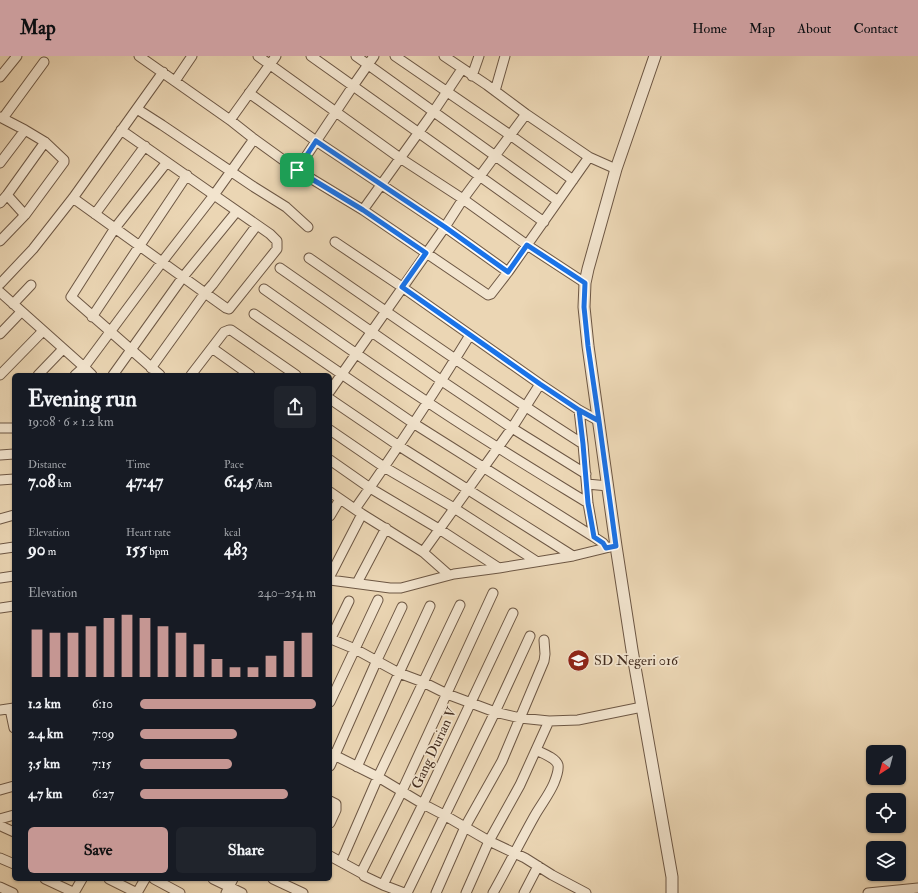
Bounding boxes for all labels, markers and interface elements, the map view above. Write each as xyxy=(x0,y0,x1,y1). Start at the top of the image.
text: Map xyxy=(20,16,56,40)
text: Home xyxy=(692,20,727,37)
text: Map xyxy=(749,20,775,37)
text: About xyxy=(797,20,831,37)
text: Contact xyxy=(853,20,898,37)
pin xyxy=(280,153,314,187)
icon: arrive xyxy=(286,159,308,181)
text: Evening run xyxy=(28,385,137,413)
button: share xyxy=(274,386,316,428)
text: 19:08 · 6 × 1.2 km xyxy=(28,414,114,430)
text: Distance xyxy=(28,458,66,471)
text: Time xyxy=(126,458,150,471)
text: Pace xyxy=(224,458,244,471)
text: 7.08 xyxy=(28,471,55,492)
text: 47:47 xyxy=(126,471,163,492)
text: 6:45 xyxy=(224,471,253,492)
text: km xyxy=(55,477,72,490)
text: /km xyxy=(253,477,272,490)
text: Elevation xyxy=(28,526,70,539)
text: Heart rate xyxy=(126,526,171,539)
text: kcal xyxy=(224,526,241,539)
text: 90 xyxy=(28,539,45,560)
text: 155 xyxy=(126,539,147,560)
text: 483 xyxy=(224,539,248,560)
text: m xyxy=(45,545,56,558)
text: bpm xyxy=(147,545,169,558)
text: Elevation xyxy=(28,585,78,601)
text: 240–254 m xyxy=(257,585,316,601)
school or university icon: SD Negeri 016 xyxy=(566,647,592,673)
place label: SD Negeri 016 xyxy=(594,652,679,669)
text: 1.2 km xyxy=(28,696,61,712)
text: 6:10 xyxy=(92,696,113,712)
street label: Gang Durian V xyxy=(408,704,461,791)
text: 2.4 km xyxy=(28,726,63,742)
text: 7:09 xyxy=(92,726,115,742)
north arrow xyxy=(866,745,906,785)
map controls xyxy=(866,745,906,881)
text: 3.5 km xyxy=(28,756,60,772)
text: 7:15 xyxy=(92,756,112,772)
text: 4.7 km xyxy=(28,786,62,802)
text: 6:27 xyxy=(92,786,114,802)
button: locate xyxy=(866,793,906,833)
button: Save xyxy=(28,827,168,873)
button: Share xyxy=(176,827,316,873)
button: layers xyxy=(866,841,906,881)

